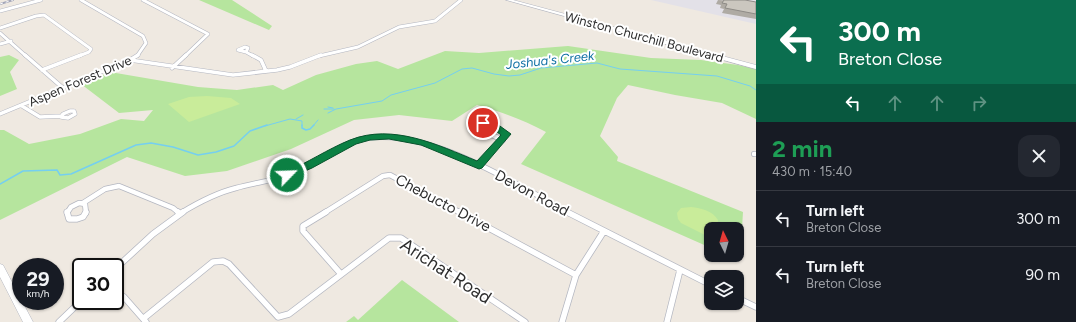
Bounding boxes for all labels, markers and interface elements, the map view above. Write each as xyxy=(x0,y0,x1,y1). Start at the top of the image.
street label: Winston Churchill Boulevard xyxy=(563,9,725,65)
text: 300 m xyxy=(838,14,921,48)
icon: left xyxy=(772,16,824,68)
water label: Joshua's Creek xyxy=(504,48,596,72)
text: Breton Close xyxy=(838,48,942,70)
street label: Aspen Forest Drive xyxy=(26,53,134,109)
icon: left xyxy=(842,92,864,114)
icon: ahead xyxy=(884,92,906,114)
icon: ahead xyxy=(926,92,948,114)
icon: right xyxy=(968,92,990,114)
pin xyxy=(466,106,500,140)
icon: arrive xyxy=(472,112,494,134)
text: 2 min xyxy=(772,134,832,163)
button: close xyxy=(1018,135,1060,177)
position arrow xyxy=(266,154,308,196)
text: 430 m · 15:40 xyxy=(772,164,852,179)
street label: Devon Road xyxy=(492,166,572,220)
street label: Chebucto Drive xyxy=(392,170,494,236)
text: Turn left xyxy=(806,202,864,220)
icon: left xyxy=(772,208,794,230)
text: 300 m xyxy=(1016,210,1060,228)
text: Breton Close xyxy=(806,220,881,235)
north arrow xyxy=(704,222,744,262)
map controls xyxy=(704,222,744,310)
street label: Arichat Road xyxy=(396,233,496,309)
speed limit sign: 30 xyxy=(72,258,124,310)
text: Turn left xyxy=(806,258,864,276)
icon: left xyxy=(772,264,794,286)
text: 90 m xyxy=(1025,266,1060,284)
text: 29 xyxy=(26,267,50,291)
button: layers xyxy=(704,270,744,310)
text: Breton Close xyxy=(806,276,881,291)
text: km/h xyxy=(27,287,49,300)

